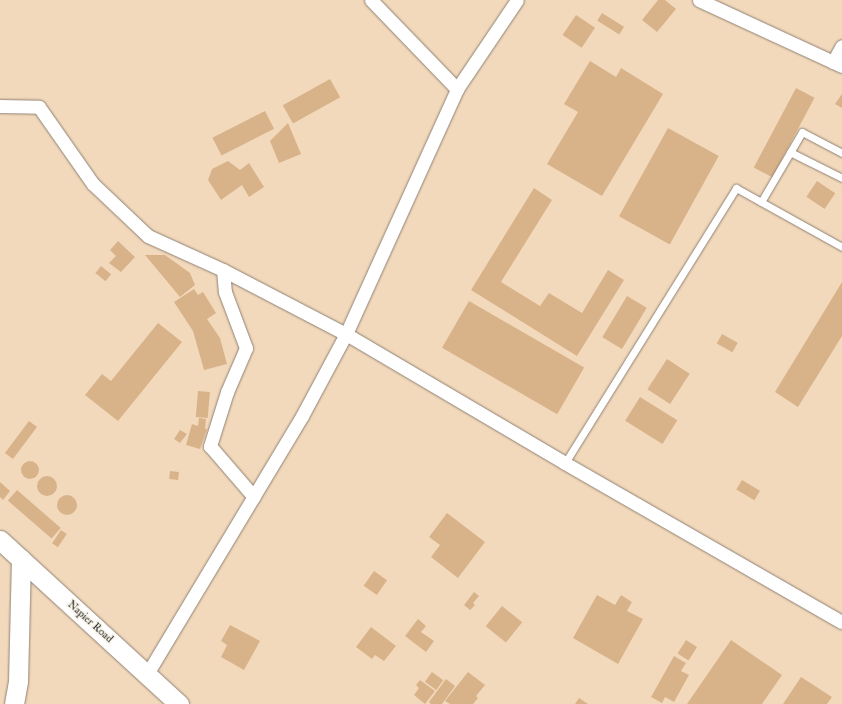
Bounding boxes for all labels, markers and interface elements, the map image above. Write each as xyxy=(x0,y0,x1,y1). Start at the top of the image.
street label: Napier Road xyxy=(65,598,115,646)

